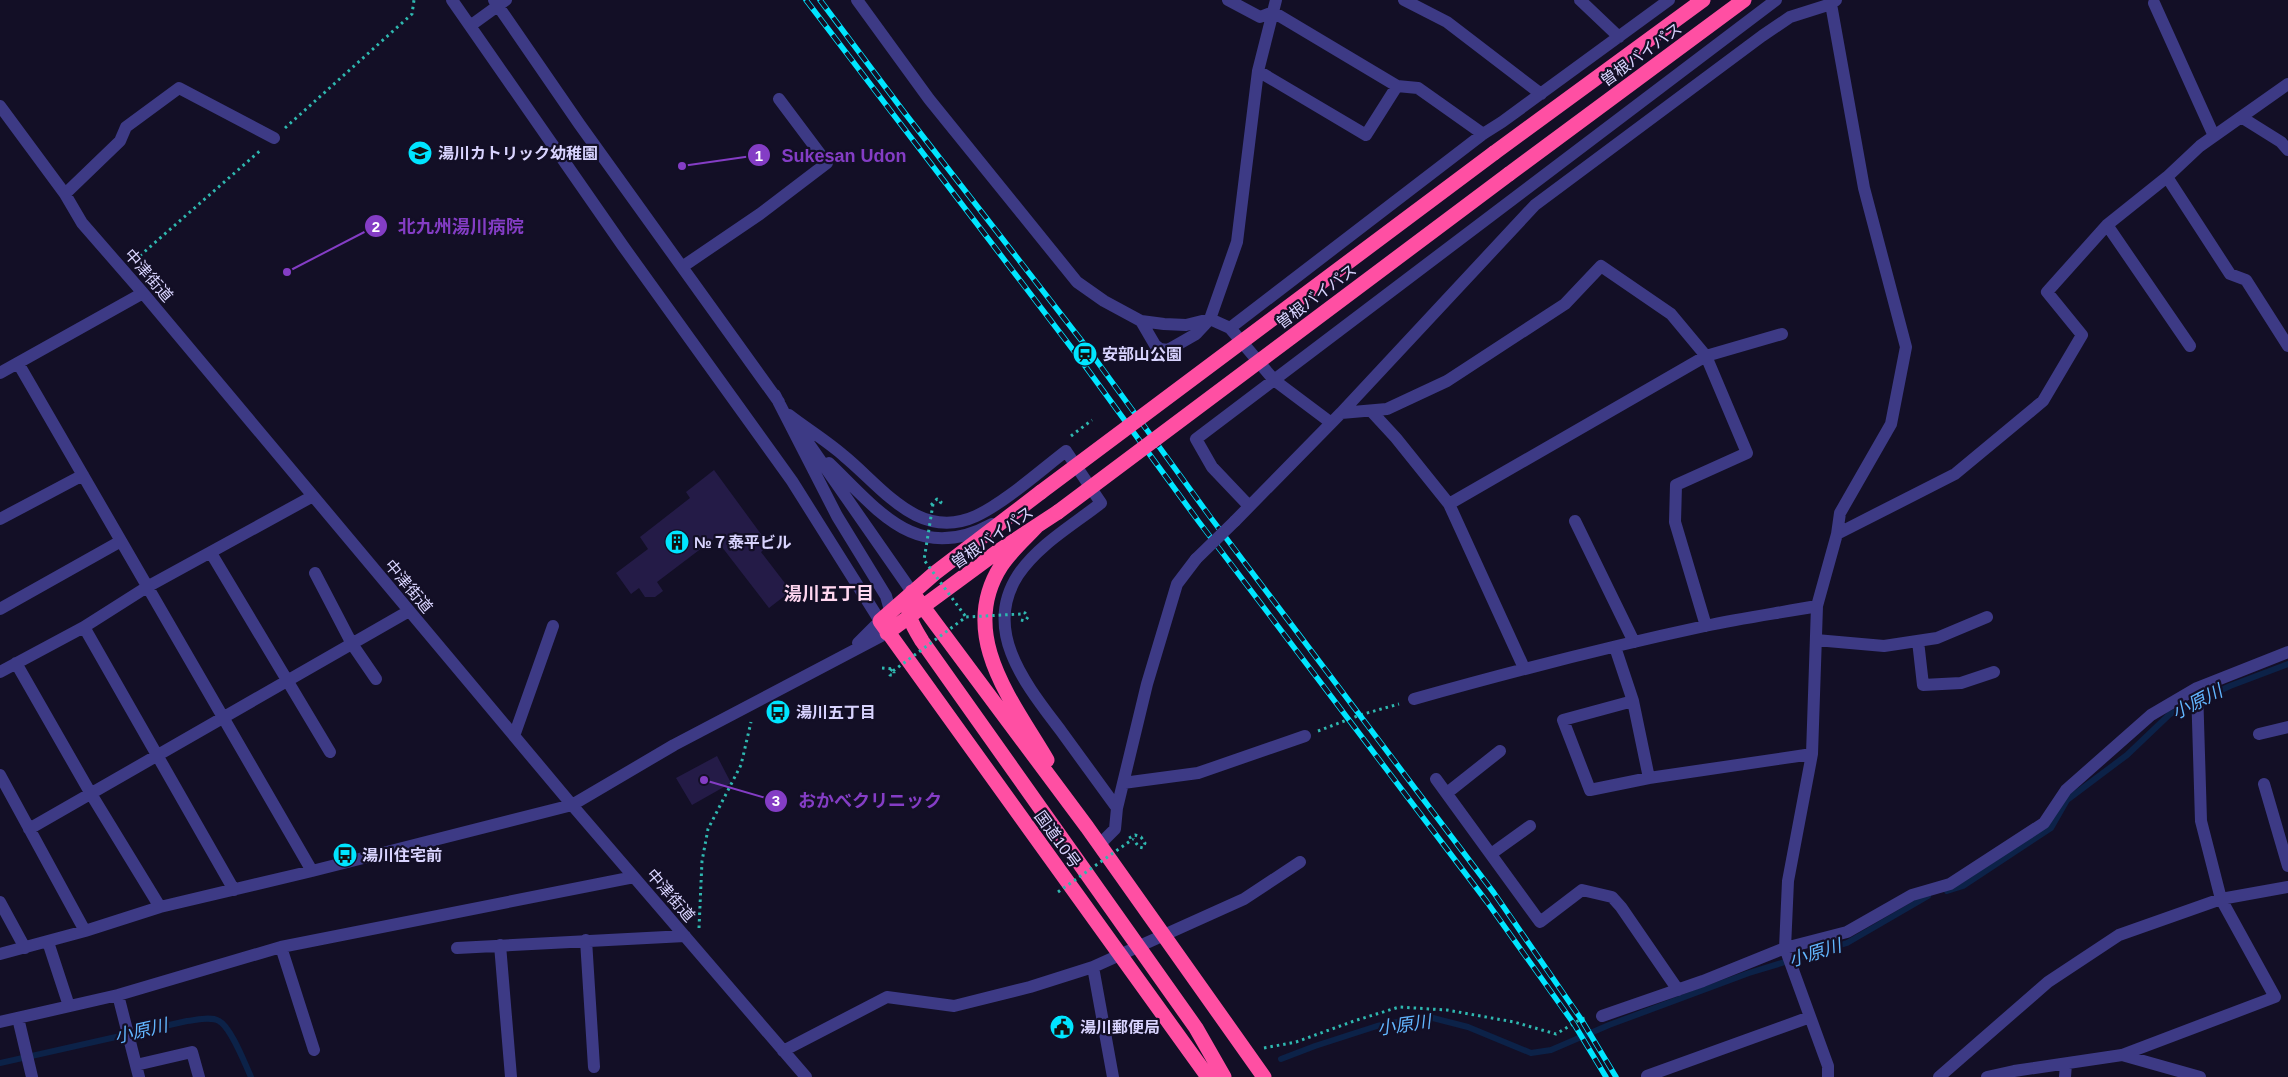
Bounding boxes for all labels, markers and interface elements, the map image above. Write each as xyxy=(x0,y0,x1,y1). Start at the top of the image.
street label: 曽根バイパス xyxy=(1598,19,1685,89)
callout: Sukesan Udon xyxy=(746,139,916,172)
school or university icon: 湯川カトリック幼稚園 xyxy=(407,140,433,166)
place label: 湯川カトリック幼稚園 xyxy=(438,145,598,162)
text: Sukesan Udon xyxy=(781,146,907,166)
text: 1 xyxy=(755,147,763,164)
callout: 北九州湯川病院 xyxy=(363,210,534,243)
text: 北九州湯川病院 xyxy=(398,217,524,237)
text: 2 xyxy=(372,218,380,235)
street label: 中津街道 xyxy=(121,246,176,305)
street label: 曽根バイパス xyxy=(1273,261,1360,332)
station icon: 安部山公園 xyxy=(1072,341,1098,367)
place label: 安部山公園 xyxy=(1102,346,1182,363)
street label: 曽根バイパス xyxy=(948,503,1036,572)
building icon: №７泰平ビル xyxy=(664,529,690,555)
place label: №７泰平ビル xyxy=(694,534,792,551)
street label: 中津街道 xyxy=(382,556,436,616)
district label: 湯川五丁目 xyxy=(784,584,874,604)
water label: 小原川 xyxy=(2168,680,2227,723)
bus stop icon: 湯川五丁目 xyxy=(765,699,791,725)
place label: 湯川五丁目 xyxy=(796,704,876,721)
callout: おかべクリニック xyxy=(763,784,952,817)
text: おかべクリニック xyxy=(798,791,942,811)
text: 3 xyxy=(772,792,780,809)
street label: 国道10号 xyxy=(1031,808,1084,871)
bus stop icon: 湯川住宅前 xyxy=(332,842,358,868)
place label: 湯川住宅前 xyxy=(362,847,442,864)
street label: 中津街道 xyxy=(643,866,698,925)
water label: 小原川 xyxy=(1786,935,1846,970)
water label: 小原川 xyxy=(1376,1011,1434,1039)
public building icon: 湯川郵便局 xyxy=(1049,1014,1075,1040)
water label: 小原川 xyxy=(112,1015,172,1047)
place label: 湯川郵便局 xyxy=(1080,1019,1160,1036)

